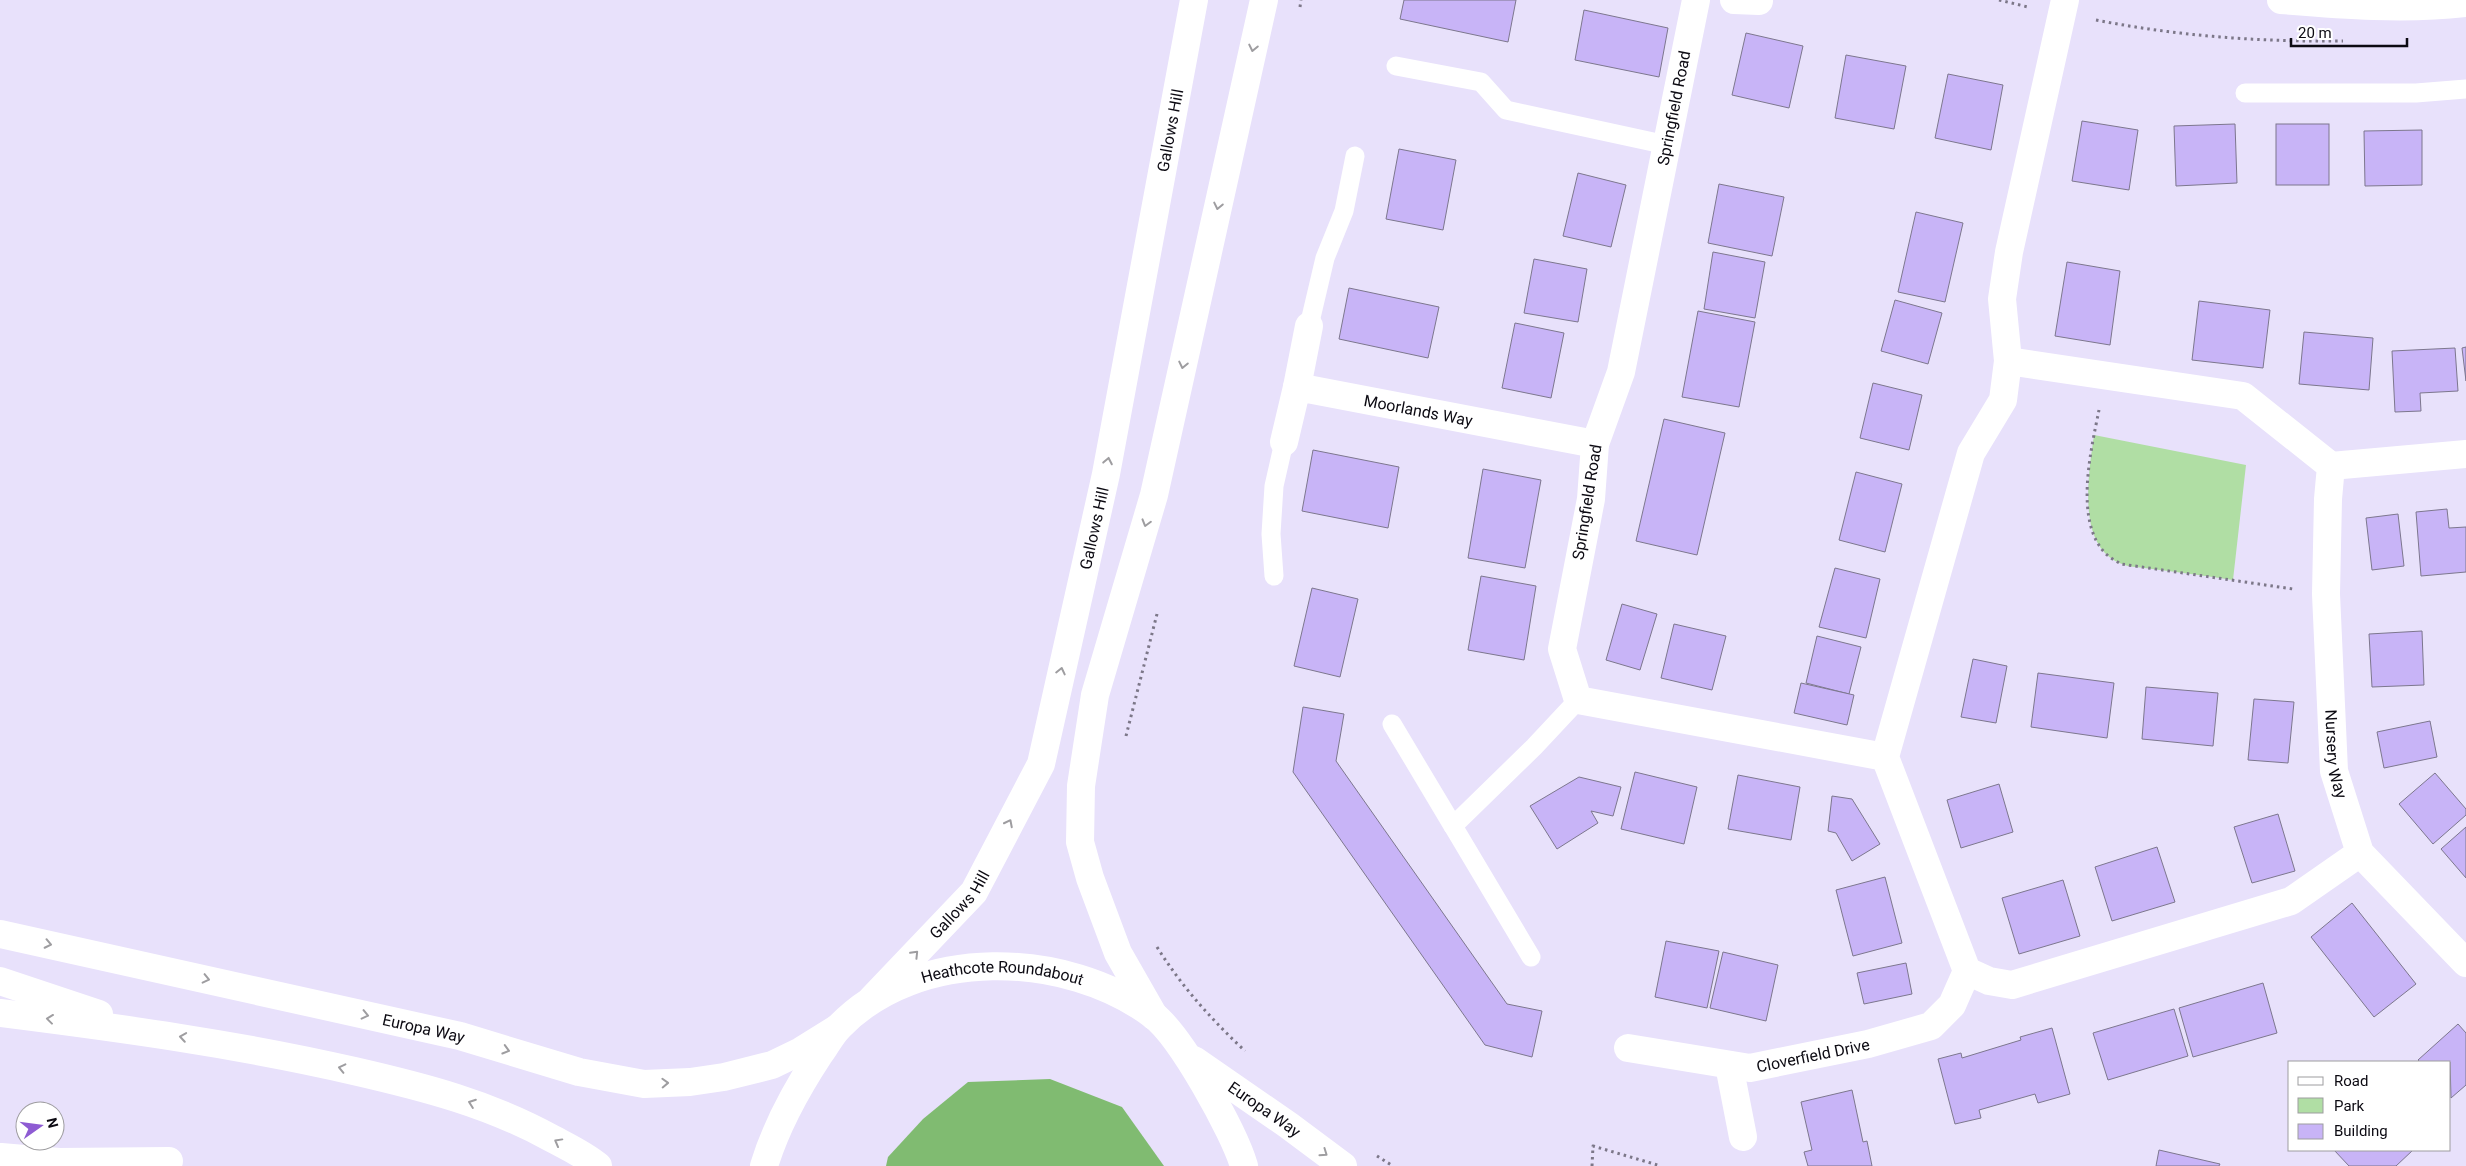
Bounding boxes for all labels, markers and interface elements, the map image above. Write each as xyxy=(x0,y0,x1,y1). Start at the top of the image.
scale bar xyxy=(2291,15,2407,47)
text: 20 m xyxy=(2298,24,2332,42)
one-way arrow xyxy=(1248,43,1259,52)
street label: Springfield Road xyxy=(1654,49,1694,167)
street label: Gallows Hill xyxy=(1153,87,1187,173)
one-way arrow xyxy=(1213,202,1224,211)
one-way arrow xyxy=(1178,360,1189,369)
street label: Moorlands Way xyxy=(1362,390,1475,430)
street label: Springfield Road xyxy=(1568,443,1606,561)
one-way arrow xyxy=(1103,457,1113,465)
street label: Gallows Hill xyxy=(1075,485,1112,571)
one-way arrow xyxy=(1142,518,1152,527)
one-way arrow xyxy=(1055,666,1066,675)
street label: Nursery Way xyxy=(2322,709,2352,801)
one-way arrow xyxy=(1003,820,1013,829)
street label: Gallows Hill xyxy=(925,867,993,943)
one-way arrow xyxy=(43,938,52,949)
one-way arrow xyxy=(909,950,918,959)
street label: Heathcote Roundabout xyxy=(919,957,1086,989)
one-way arrow xyxy=(202,973,211,984)
one-way arrow xyxy=(360,1009,369,1020)
street label: Europa Way xyxy=(381,1010,468,1047)
one-way arrow xyxy=(45,1014,53,1025)
one-way arrow xyxy=(178,1032,187,1042)
street label: Cloverfield Drive xyxy=(1755,1034,1871,1076)
one-way arrow xyxy=(502,1045,510,1055)
legend xyxy=(2288,1061,2451,1151)
one-way arrow xyxy=(338,1063,347,1074)
text: Road xyxy=(2334,1072,2368,1090)
street label: Europa Way xyxy=(1225,1077,1305,1141)
one-way arrow xyxy=(661,1078,669,1088)
text: Park xyxy=(2334,1097,2365,1115)
one-way arrow xyxy=(468,1099,477,1109)
north arrow xyxy=(15,1101,65,1151)
text: N xyxy=(44,1116,62,1130)
text: Building xyxy=(2334,1122,2388,1140)
one-way arrow xyxy=(555,1138,564,1148)
one-way arrow xyxy=(1318,1147,1328,1156)

